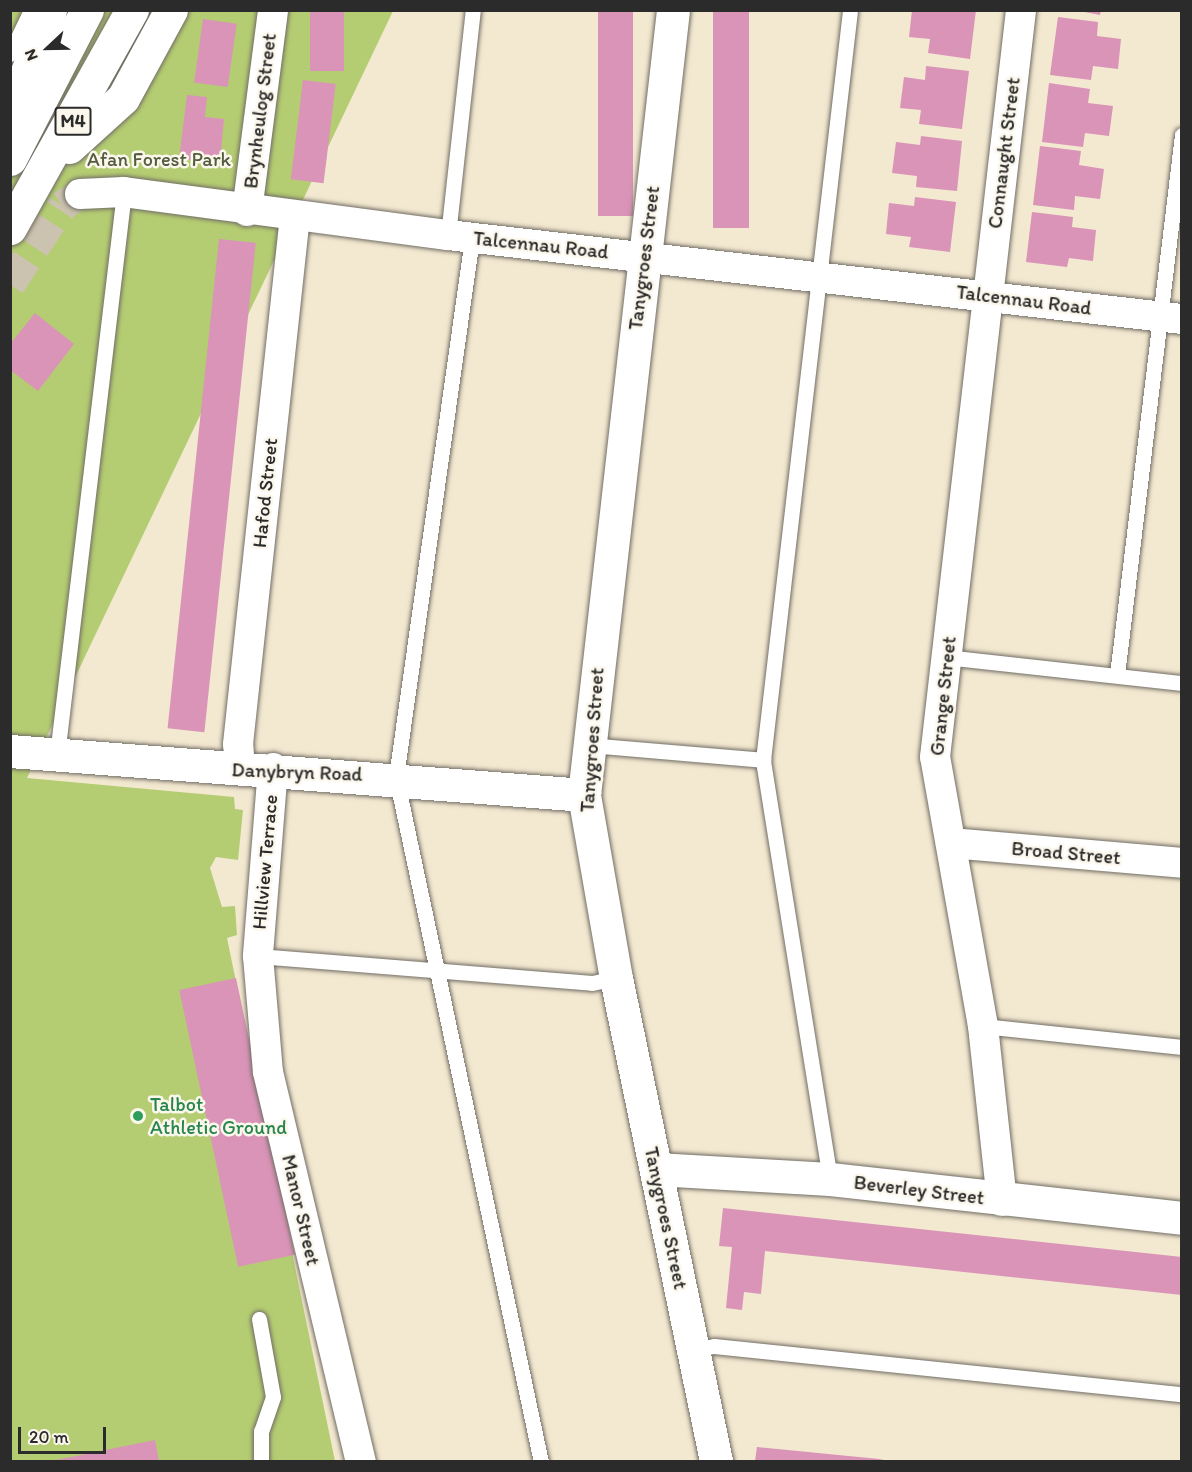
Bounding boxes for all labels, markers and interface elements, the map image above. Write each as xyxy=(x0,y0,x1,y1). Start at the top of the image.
north arrow xyxy=(18,18,78,78)
street label: Brynheulog Street xyxy=(239,32,281,190)
text: N xyxy=(20,46,42,64)
street label: Connaught Street xyxy=(983,76,1025,230)
road number: M4 xyxy=(54,106,92,136)
park label: Afan Forest Park xyxy=(87,147,231,171)
street label: Tanygroes Street xyxy=(623,185,665,331)
street label: Talcennau Road xyxy=(472,226,610,264)
street label: Talcennau Road xyxy=(955,280,1093,320)
street label: Hafod Street xyxy=(247,437,283,549)
street label: Grange Street xyxy=(925,635,961,757)
street label: Tanygroes Street xyxy=(575,667,609,813)
street label: Danybryn Road xyxy=(231,758,363,786)
street label: Hillview Terrace xyxy=(247,793,283,931)
street label: Broad Street xyxy=(1011,836,1121,870)
place label: Talbot Athletic Ground xyxy=(150,1092,286,1139)
marker: Talbot Athletic Ground xyxy=(131,1109,145,1123)
street label: Tanygroes Street xyxy=(639,1145,693,1291)
street label: Manor Street xyxy=(277,1152,325,1268)
street label: Beverley Street xyxy=(853,1170,985,1210)
scale bar xyxy=(21,1415,110,1453)
text: 20 m xyxy=(29,1426,69,1448)

